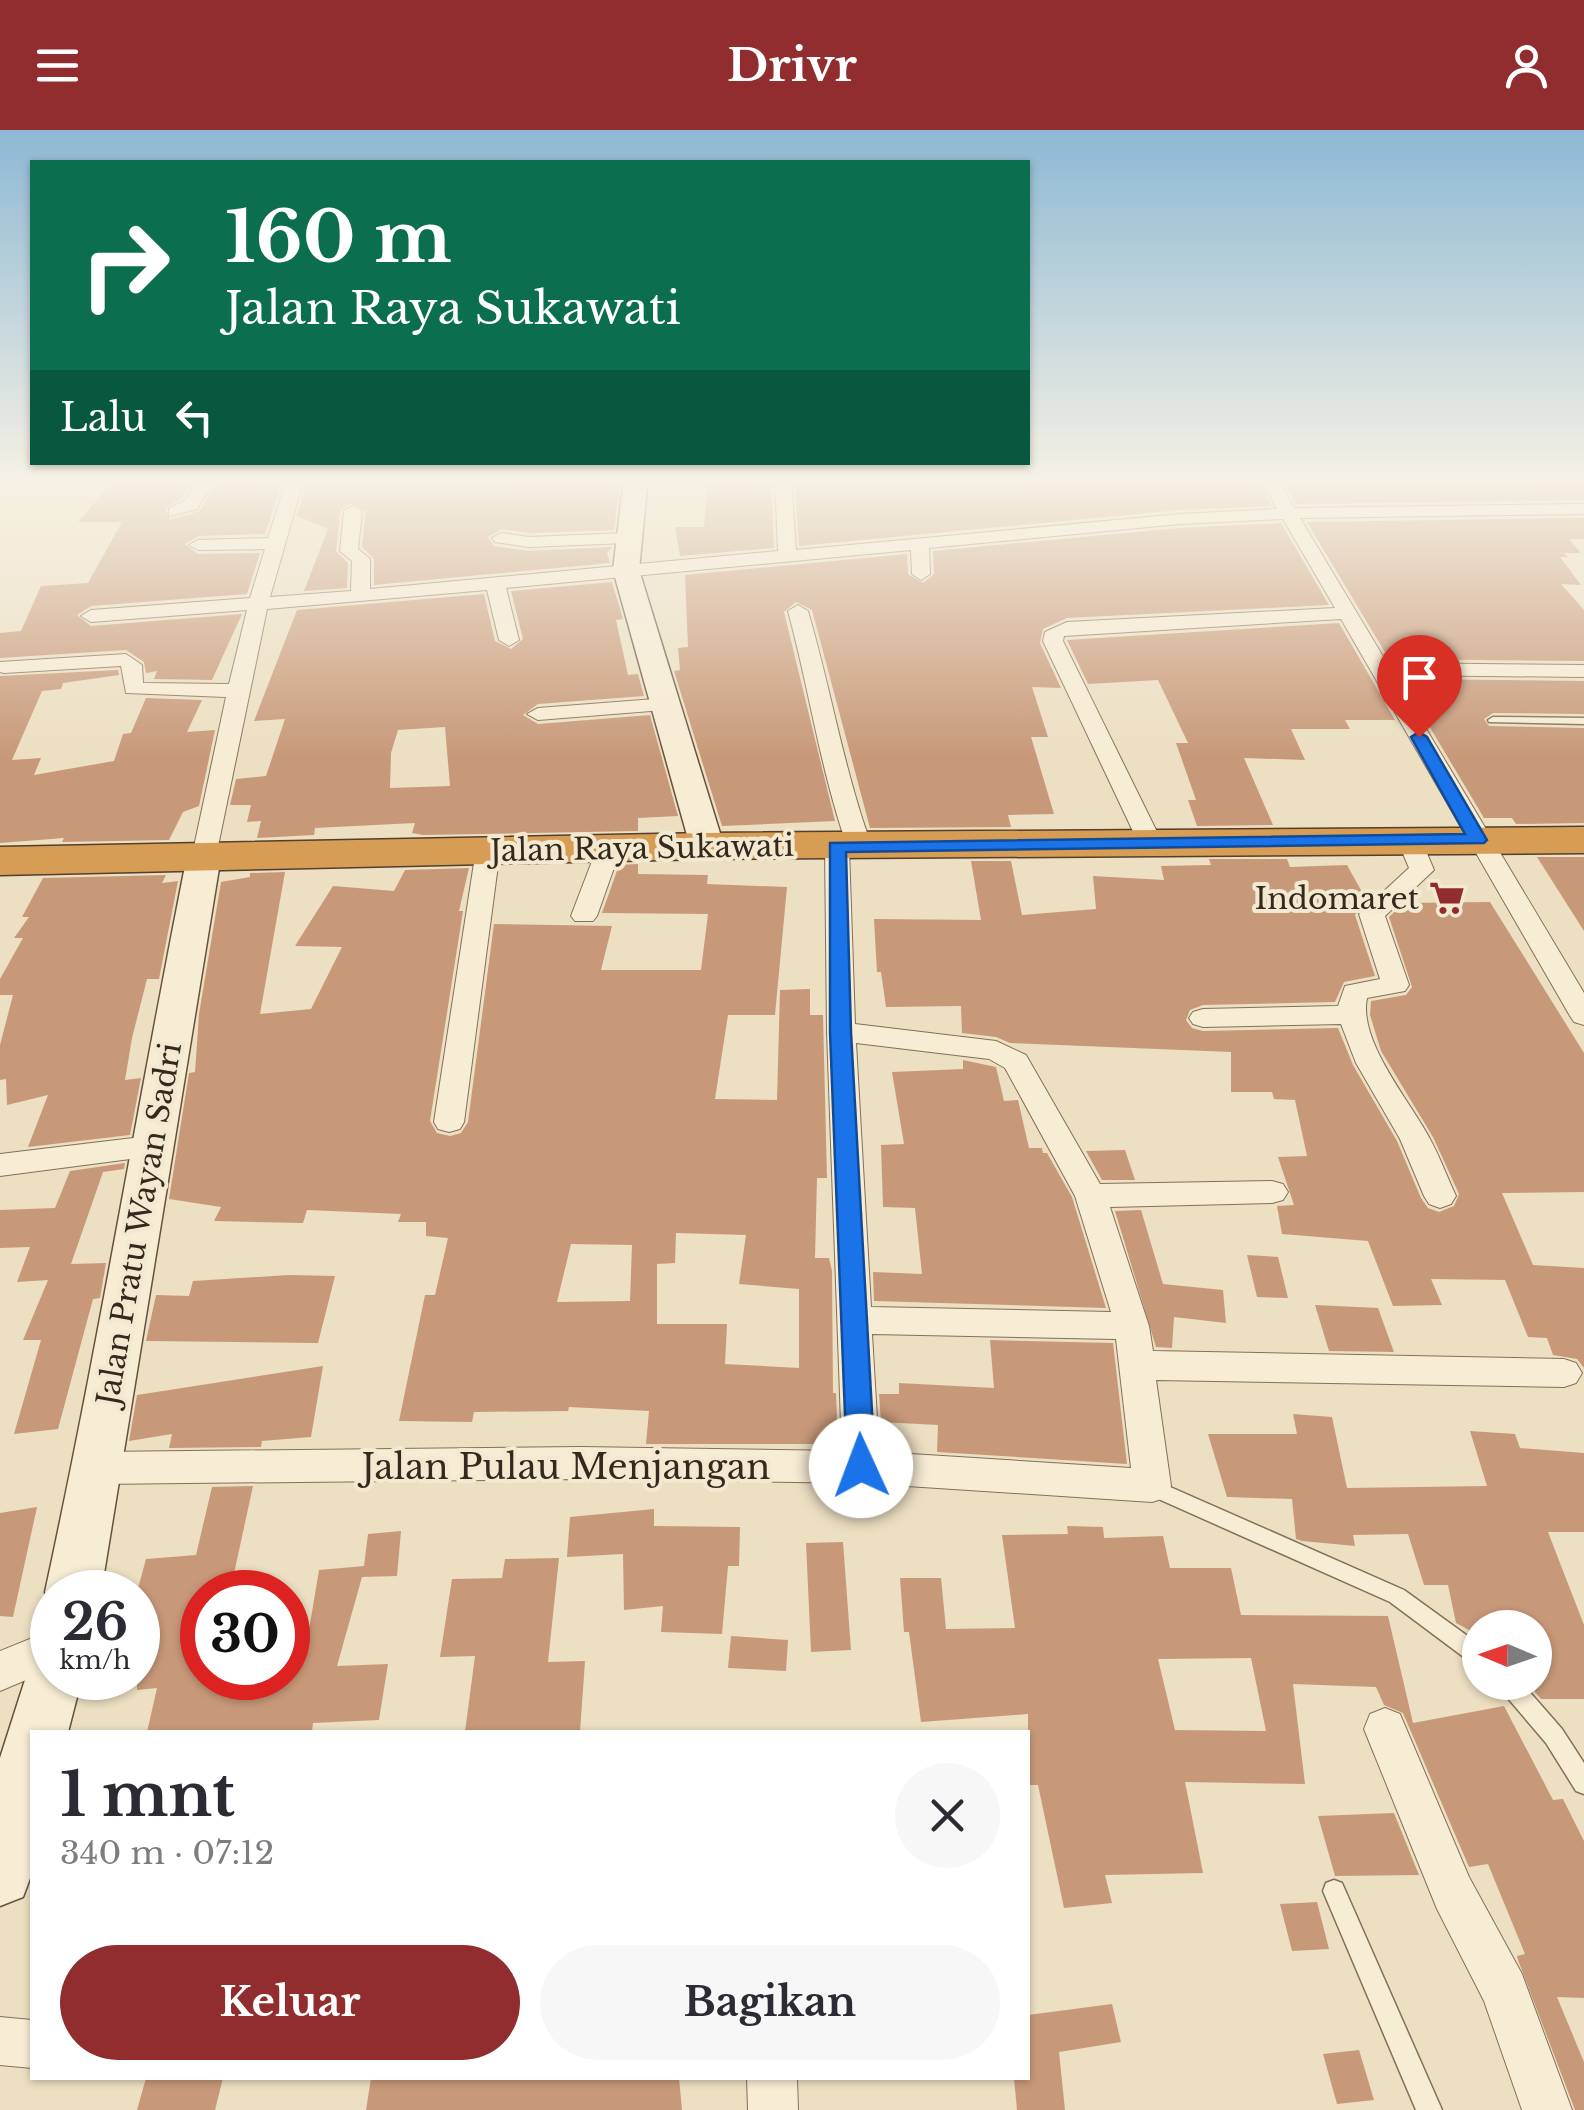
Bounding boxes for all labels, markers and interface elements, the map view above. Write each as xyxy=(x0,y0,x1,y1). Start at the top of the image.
text: Drivr xyxy=(727,37,857,93)
icon: menu xyxy=(30,38,85,93)
icon: person xyxy=(1499,38,1554,93)
text: 160 m xyxy=(225,194,452,281)
icon: right xyxy=(60,200,190,330)
text: Jalan Raya Sukawati xyxy=(225,280,681,336)
icon: left xyxy=(167,390,222,445)
text: Lalu xyxy=(60,394,147,441)
pin xyxy=(1377,635,1462,738)
icon: arrive xyxy=(1392,650,1447,705)
street label: Jalan Raya Sukawati xyxy=(486,827,794,869)
supermarket icon: Indomaret xyxy=(1428,879,1466,917)
place label: Indomaret xyxy=(1255,880,1420,917)
street label: Jalan Pratu Wayan Sadri xyxy=(88,1040,189,1412)
position arrow xyxy=(809,1414,913,1518)
street label: Jalan Pulau Menjangan xyxy=(358,1445,770,1488)
speed limit sign: 30 xyxy=(180,1570,310,1700)
text: 26 xyxy=(62,1591,128,1654)
north arrow xyxy=(1462,1610,1552,1700)
map controls xyxy=(1462,1610,1552,1700)
text: km/h xyxy=(60,1645,130,1676)
text: 1 mnt xyxy=(60,1758,235,1832)
button: close xyxy=(895,1763,1000,1868)
text: 340 m · 07:12 xyxy=(60,1833,274,1873)
button: Keluar xyxy=(60,1945,520,2060)
button: Bagikan xyxy=(540,1945,1000,2060)

